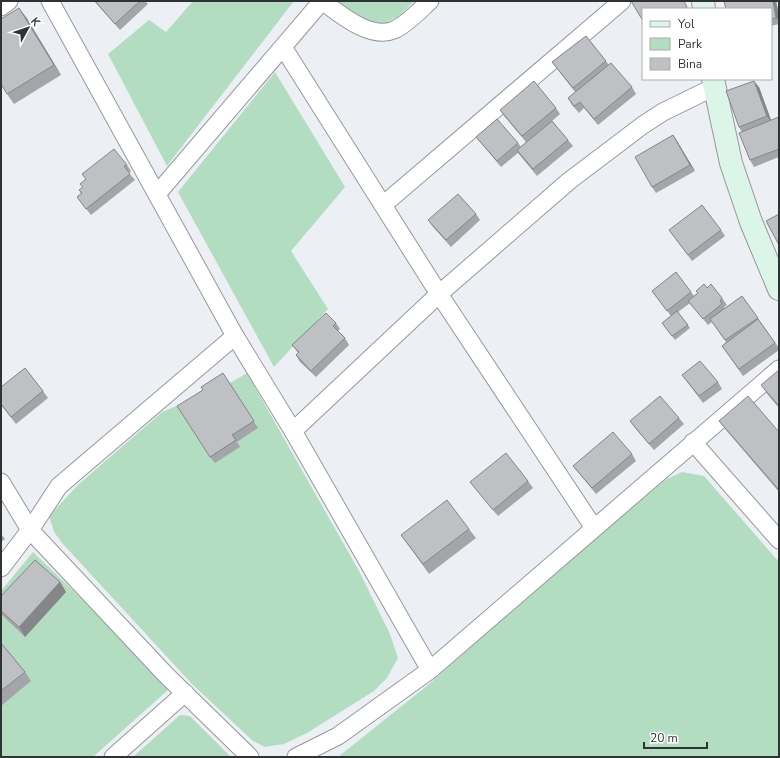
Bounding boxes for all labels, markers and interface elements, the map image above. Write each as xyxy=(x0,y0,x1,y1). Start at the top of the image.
north arrow xyxy=(8,8,48,48)
legend xyxy=(642,8,772,80)
text: K xyxy=(27,14,44,30)
text: Yol xyxy=(677,16,695,32)
text: Park xyxy=(678,36,703,52)
text: Bina xyxy=(678,56,702,72)
scale bar xyxy=(644,724,707,750)
text: 20 m xyxy=(650,730,678,746)

